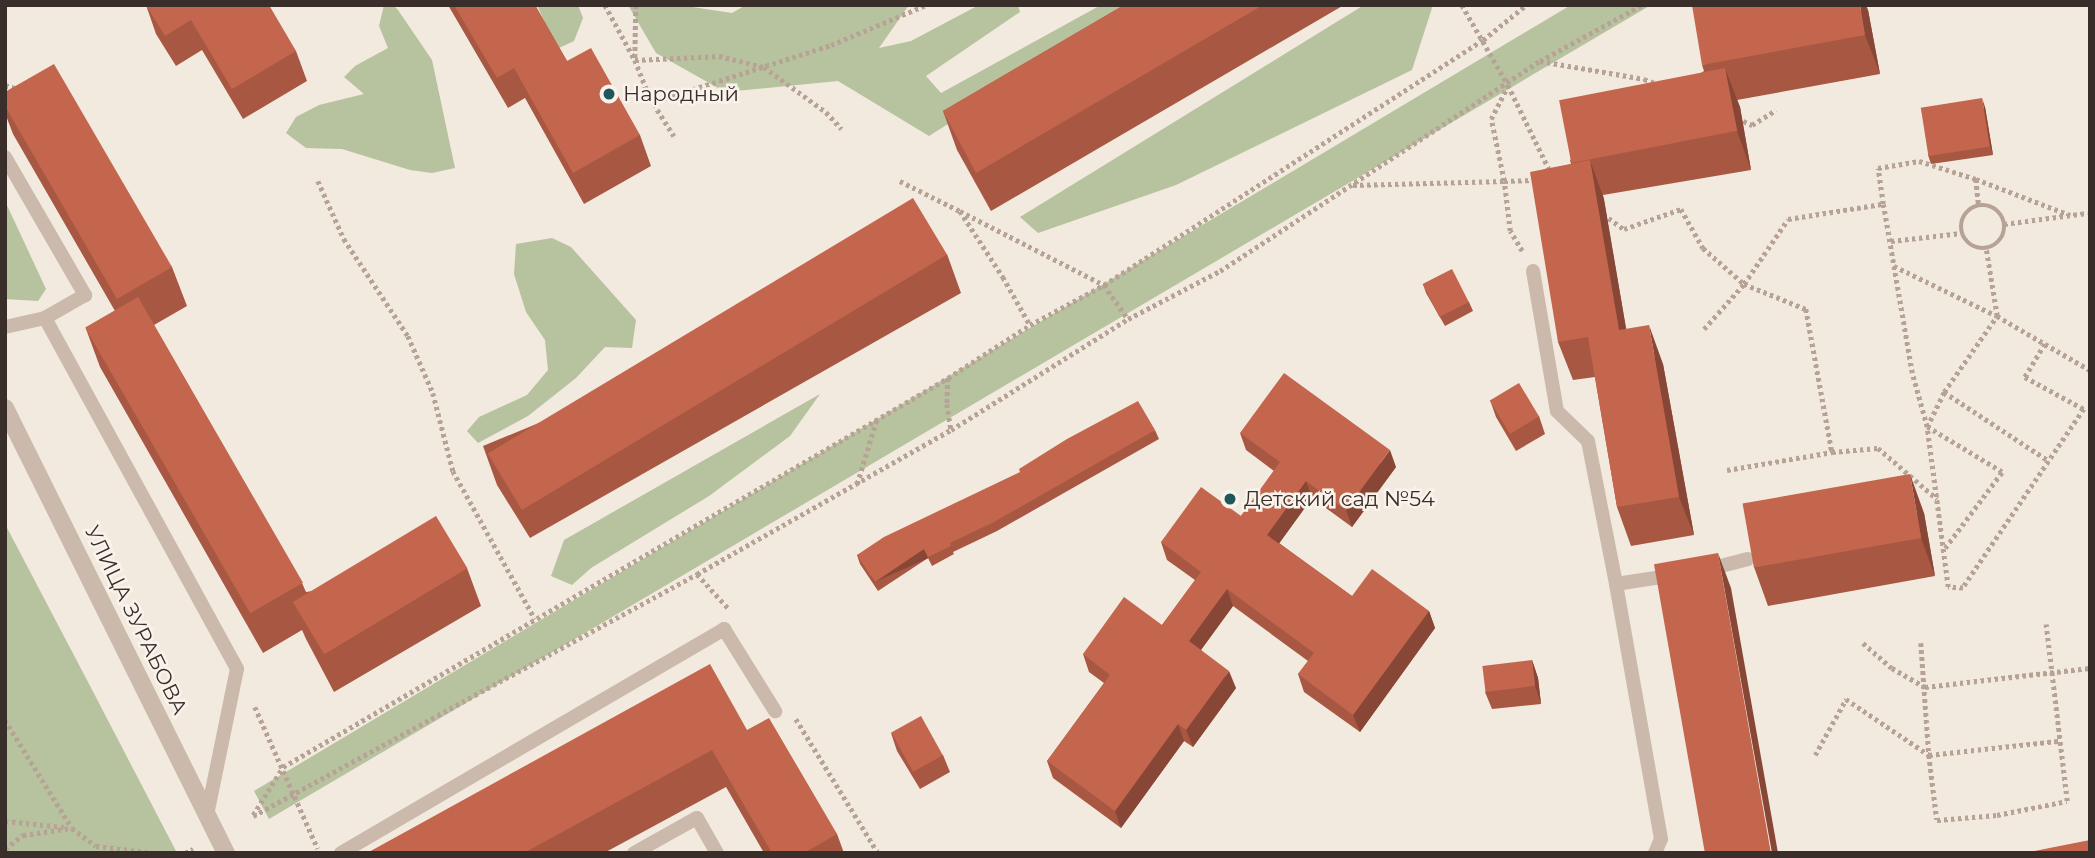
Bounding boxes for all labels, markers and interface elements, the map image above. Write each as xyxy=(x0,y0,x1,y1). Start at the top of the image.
place label: Народный xyxy=(623,81,739,107)
marker: Народный xyxy=(601,86,617,102)
place label: Детский сад №54 xyxy=(1244,486,1435,512)
marker: Детский сад №54 xyxy=(1222,491,1238,507)
street label: УЛИЦА ЗУРАБОВА xyxy=(79,522,193,718)

